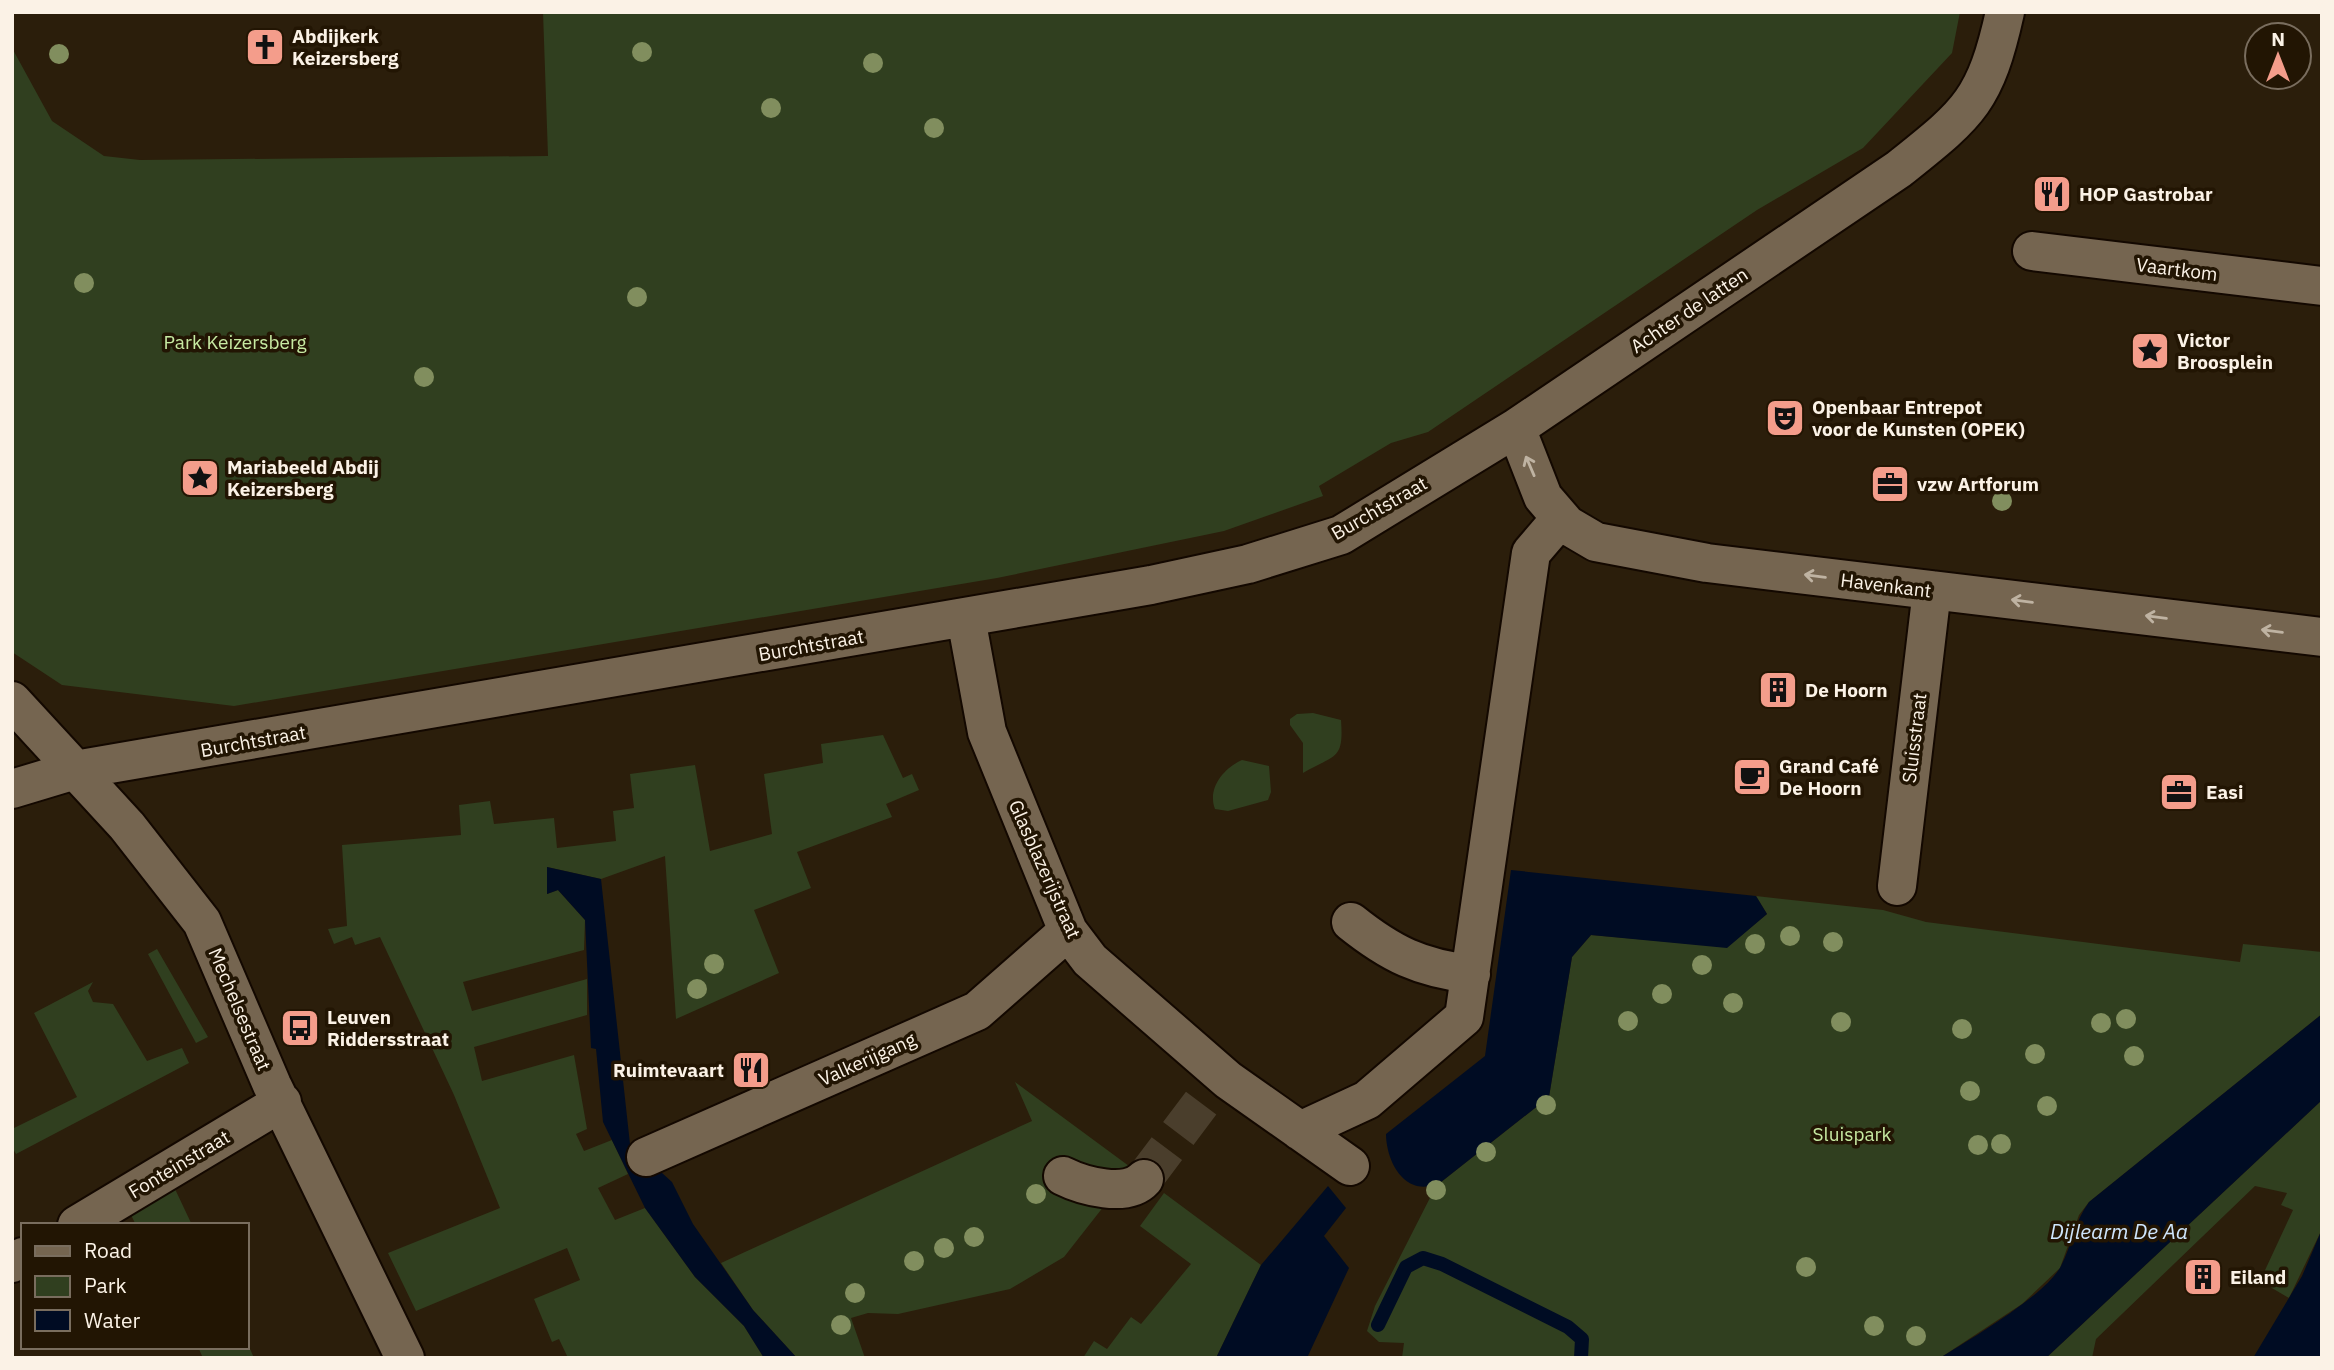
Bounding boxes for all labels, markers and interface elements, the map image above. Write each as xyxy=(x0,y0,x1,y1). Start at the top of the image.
north arrow xyxy=(2243,21,2313,91)
place label: Abdijkerk Keizersberg xyxy=(292,24,399,70)
church icon: Abdijkerk Keizersberg xyxy=(244,26,286,68)
text: N xyxy=(2271,27,2285,51)
restaurant icon: HOP Gastrobar xyxy=(2031,173,2073,215)
place label: HOP Gastrobar xyxy=(2079,182,2213,206)
street label: Vaartkom xyxy=(2135,252,2219,286)
street label: Achter de latten xyxy=(1626,262,1752,358)
place label: Victor Broosplein xyxy=(2177,328,2273,374)
park label: Park Keizersberg xyxy=(164,330,307,354)
place icon: Victor Broosplein xyxy=(2129,330,2171,372)
place label: Openbaar Entrepot voor de Kunsten (OPEK) xyxy=(1812,395,2025,441)
theatre icon: Openbaar Entrepot voor de Kunsten (OPEK) xyxy=(1764,397,1806,439)
place label: Mariabeeld Abdij Keizersberg xyxy=(227,455,379,501)
one-way arrow xyxy=(1523,456,1536,478)
place icon: Mariabeeld Abdij Keizersberg xyxy=(179,457,221,499)
office icon: vzw Artforum xyxy=(1869,463,1911,505)
street label: Burchtstraat xyxy=(1327,471,1431,545)
place label: vzw Artforum xyxy=(1917,472,2039,496)
street label: Havenkant xyxy=(1839,568,1933,602)
one-way arrow xyxy=(1804,569,1827,582)
one-way arrow xyxy=(2011,594,2034,607)
one-way arrow xyxy=(2145,611,2168,624)
street label: Burchtstraat xyxy=(756,624,866,666)
one-way arrow xyxy=(2261,625,2284,638)
building icon: De Hoorn xyxy=(1757,669,1799,711)
place label: De Hoorn xyxy=(1805,678,1888,702)
street label: Sluisstraat xyxy=(1897,692,1931,784)
street label: Burchtstraat xyxy=(198,720,308,762)
place label: Grand Café De Hoorn xyxy=(1779,754,1879,800)
cafe icon: Grand Café De Hoorn xyxy=(1731,756,1773,798)
office icon: Easi xyxy=(2158,771,2200,813)
place label: Easi xyxy=(2206,780,2243,804)
street label: Glasblazerijstraat xyxy=(1004,796,1086,942)
street label: Mechelsestraat xyxy=(203,944,277,1074)
place label: Leuven Riddersstraat xyxy=(327,1005,449,1051)
bus stop icon: Leuven Riddersstraat xyxy=(279,1007,321,1049)
street label: Valkerijgang xyxy=(815,1027,919,1091)
restaurant icon: Ruimtevaart xyxy=(730,1049,772,1091)
place label: Ruimtevaart xyxy=(613,1058,724,1082)
park label: Sluispark xyxy=(1812,1122,1892,1146)
street label: Fonteinstraat xyxy=(124,1124,234,1204)
water label: Dijlearm De Aa xyxy=(2050,1217,2188,1245)
legend xyxy=(21,1223,248,1349)
text: Road xyxy=(84,1236,132,1264)
building icon: Eiland xyxy=(2182,1256,2224,1298)
place label: Eiland xyxy=(2230,1265,2286,1289)
text: Park xyxy=(84,1271,127,1299)
text: Water xyxy=(84,1306,141,1334)

